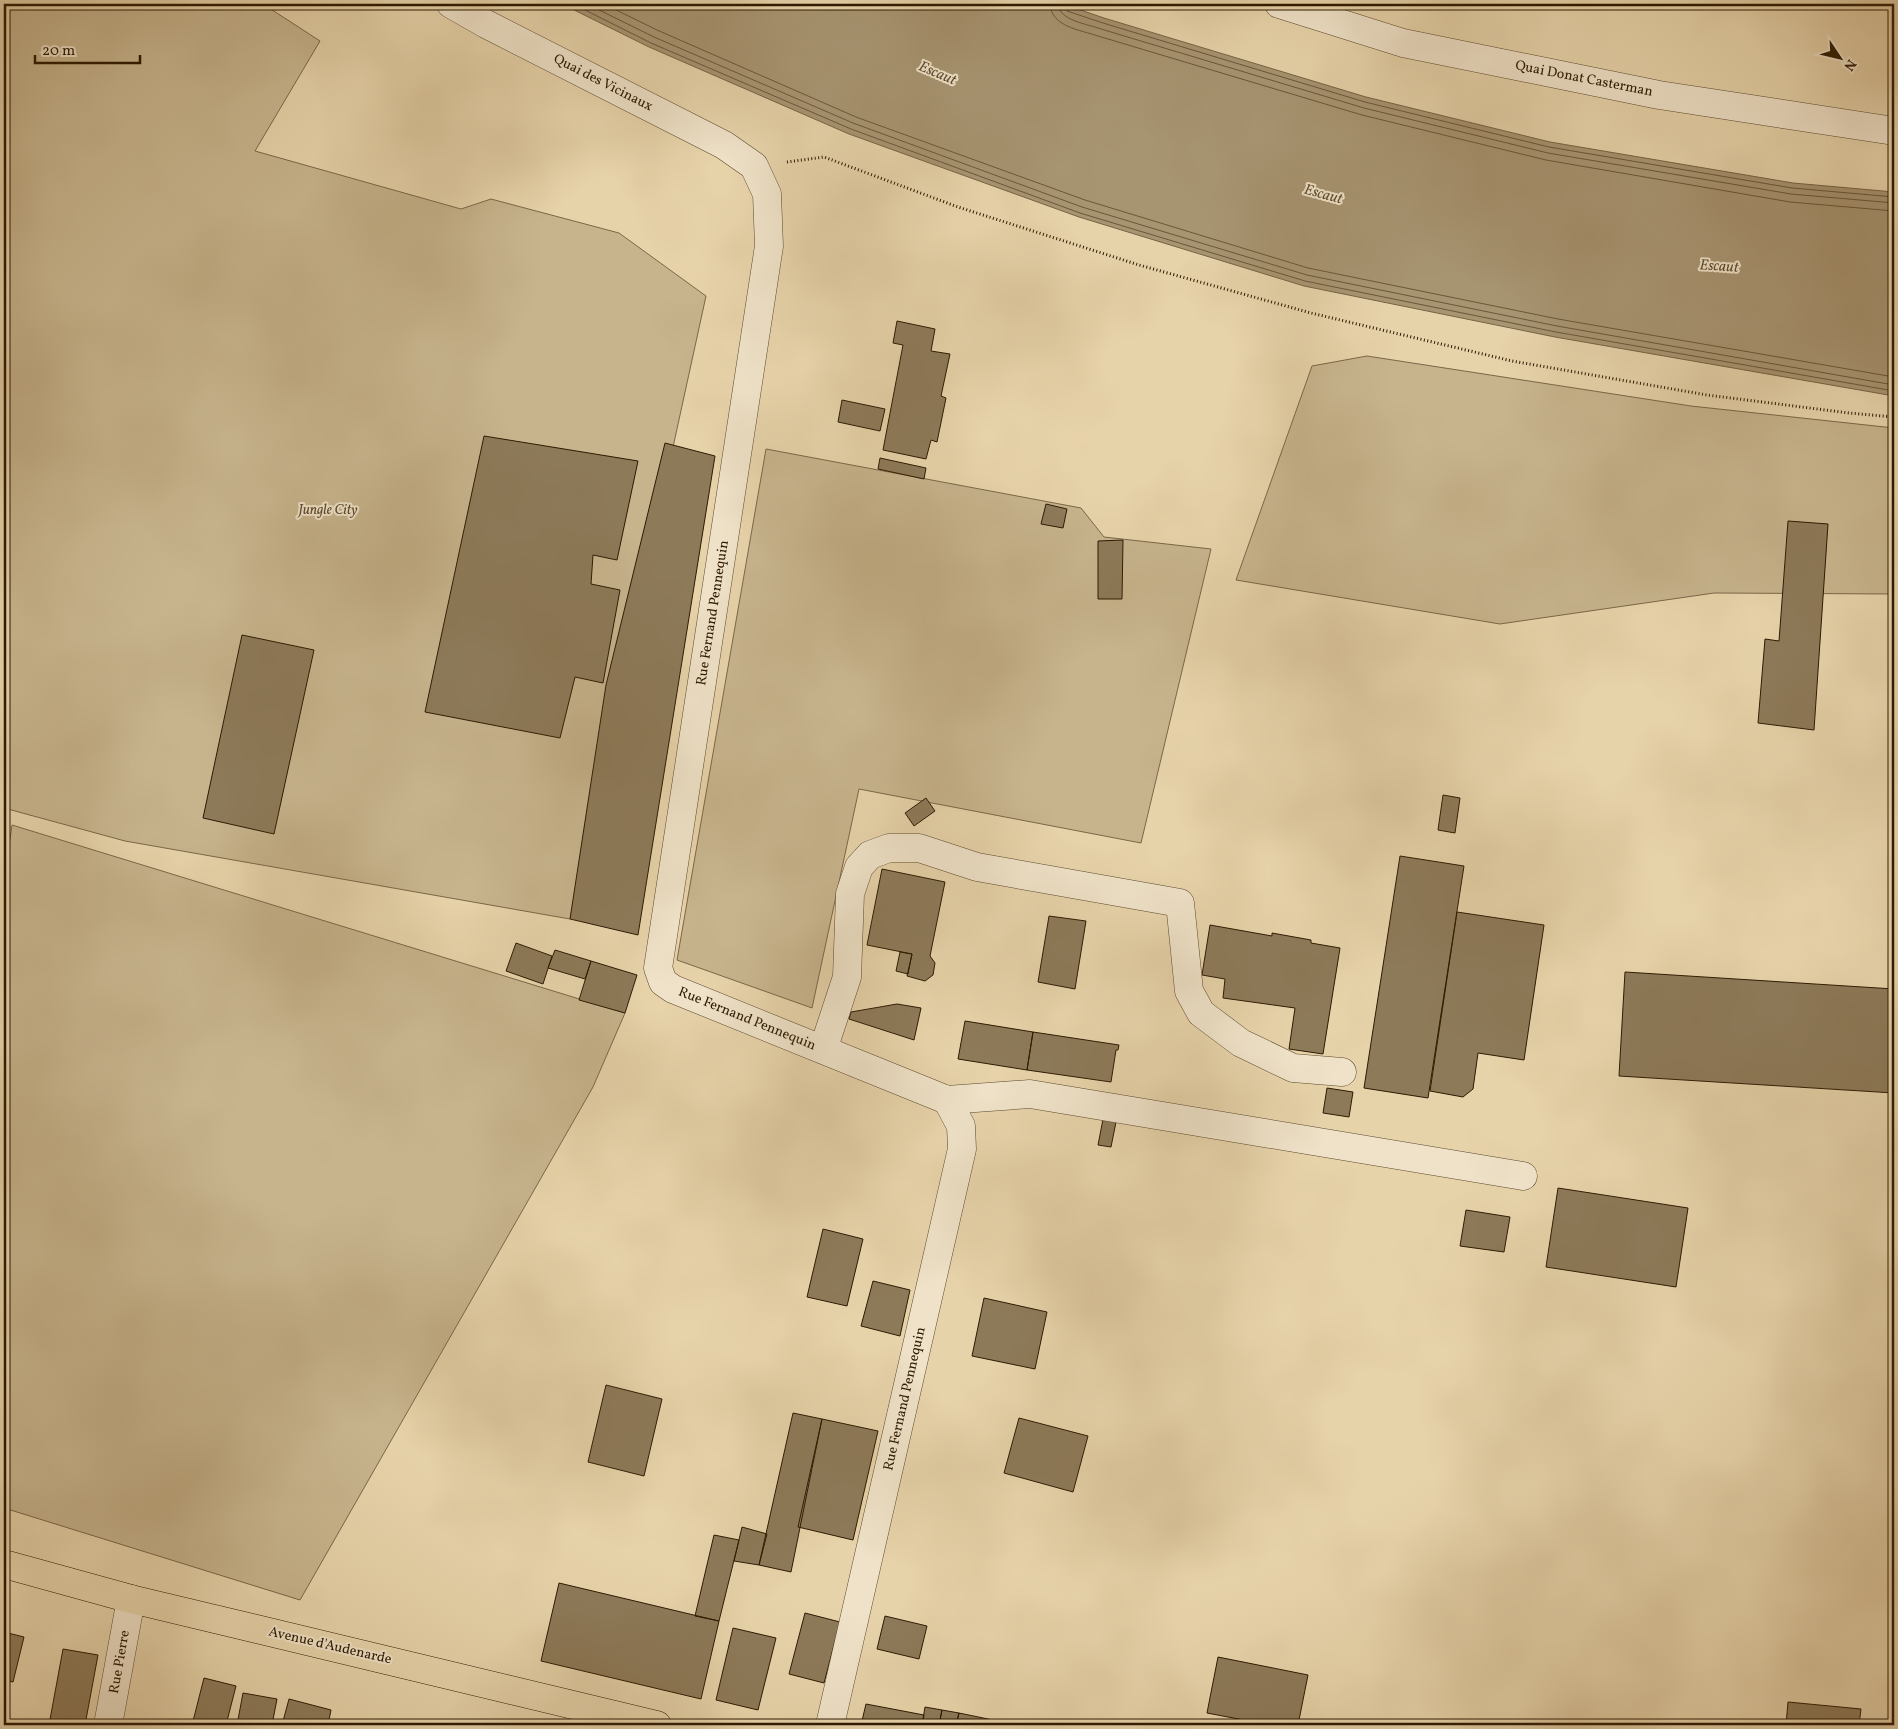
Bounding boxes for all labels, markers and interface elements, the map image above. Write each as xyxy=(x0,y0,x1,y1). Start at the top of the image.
scale bar xyxy=(35,32,140,64)
north arrow xyxy=(1816,32,1866,82)
text: 20 m xyxy=(42,41,75,62)
street label: Quai des Vicinaux xyxy=(550,50,656,116)
text: N xyxy=(1839,55,1860,74)
street label: Quai Donat Casterman xyxy=(1514,56,1654,102)
water label: Escaut xyxy=(915,57,960,92)
water label: Escaut xyxy=(1301,180,1346,211)
water label: Escaut xyxy=(1699,255,1740,279)
park label: Jungle City xyxy=(296,501,358,520)
street label: Rue Fernand Pennequin xyxy=(692,539,734,687)
street label: Rue Fernand Pennequin xyxy=(675,983,819,1055)
street label: Rue Fernand Pennequin xyxy=(879,1325,931,1473)
street label: Avenue d'Audenarde xyxy=(267,1623,394,1669)
street label: Rue Pierre xyxy=(105,1628,135,1695)

